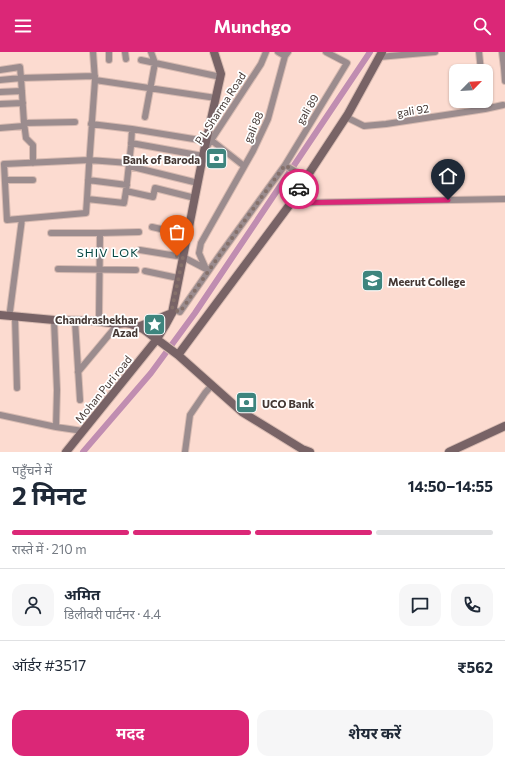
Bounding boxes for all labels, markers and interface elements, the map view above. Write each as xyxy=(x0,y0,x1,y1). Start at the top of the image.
icon: menu xyxy=(12,15,34,37)
text: Munchgo xyxy=(214,15,291,37)
icon: search xyxy=(471,15,493,37)
north arrow xyxy=(449,64,493,108)
map controls xyxy=(449,64,493,108)
street label: P L Sharma Road xyxy=(192,69,248,147)
street label: gali 89 xyxy=(293,91,321,126)
street label: gali 92 xyxy=(396,101,430,119)
street label: gali 88 xyxy=(240,109,266,145)
bank icon: Bank of Baroda xyxy=(203,146,229,172)
place label: Bank of Baroda xyxy=(123,153,200,166)
pin xyxy=(431,159,465,200)
icon: home xyxy=(437,165,459,187)
courier xyxy=(279,169,319,209)
icon: car xyxy=(288,178,310,200)
pin xyxy=(160,215,194,256)
icon: bag xyxy=(166,221,188,243)
district label: SHIV LOK xyxy=(77,245,139,259)
school or university icon: Meerut College xyxy=(359,268,385,294)
place label: Meerut College xyxy=(388,275,465,288)
place icon: Chandrashekhar Azad xyxy=(141,312,167,338)
place label: Chandrashekhar Azad xyxy=(55,313,138,339)
street label: Mohan Puri road xyxy=(72,353,134,425)
bank icon: UCO Bank xyxy=(233,390,259,416)
place label: UCO Bank xyxy=(262,397,315,410)
text: पहुँचने में xyxy=(12,462,52,478)
text: 14:50–14:55 xyxy=(408,477,493,495)
text: 2 मिनट xyxy=(12,479,86,510)
text: रास्ते में · 210 m xyxy=(12,541,87,557)
button: person xyxy=(12,584,54,626)
button: chat xyxy=(399,584,441,626)
button: phone xyxy=(451,584,493,626)
text: अमित xyxy=(64,585,100,603)
text: डिलीवरी पार्टनर · 4.4 xyxy=(64,606,161,622)
text: ऑर्डर #3517 xyxy=(12,656,86,674)
text: ₹562 xyxy=(457,658,493,676)
button: मदद xyxy=(12,710,249,756)
button: शेयर करें xyxy=(257,710,493,756)

